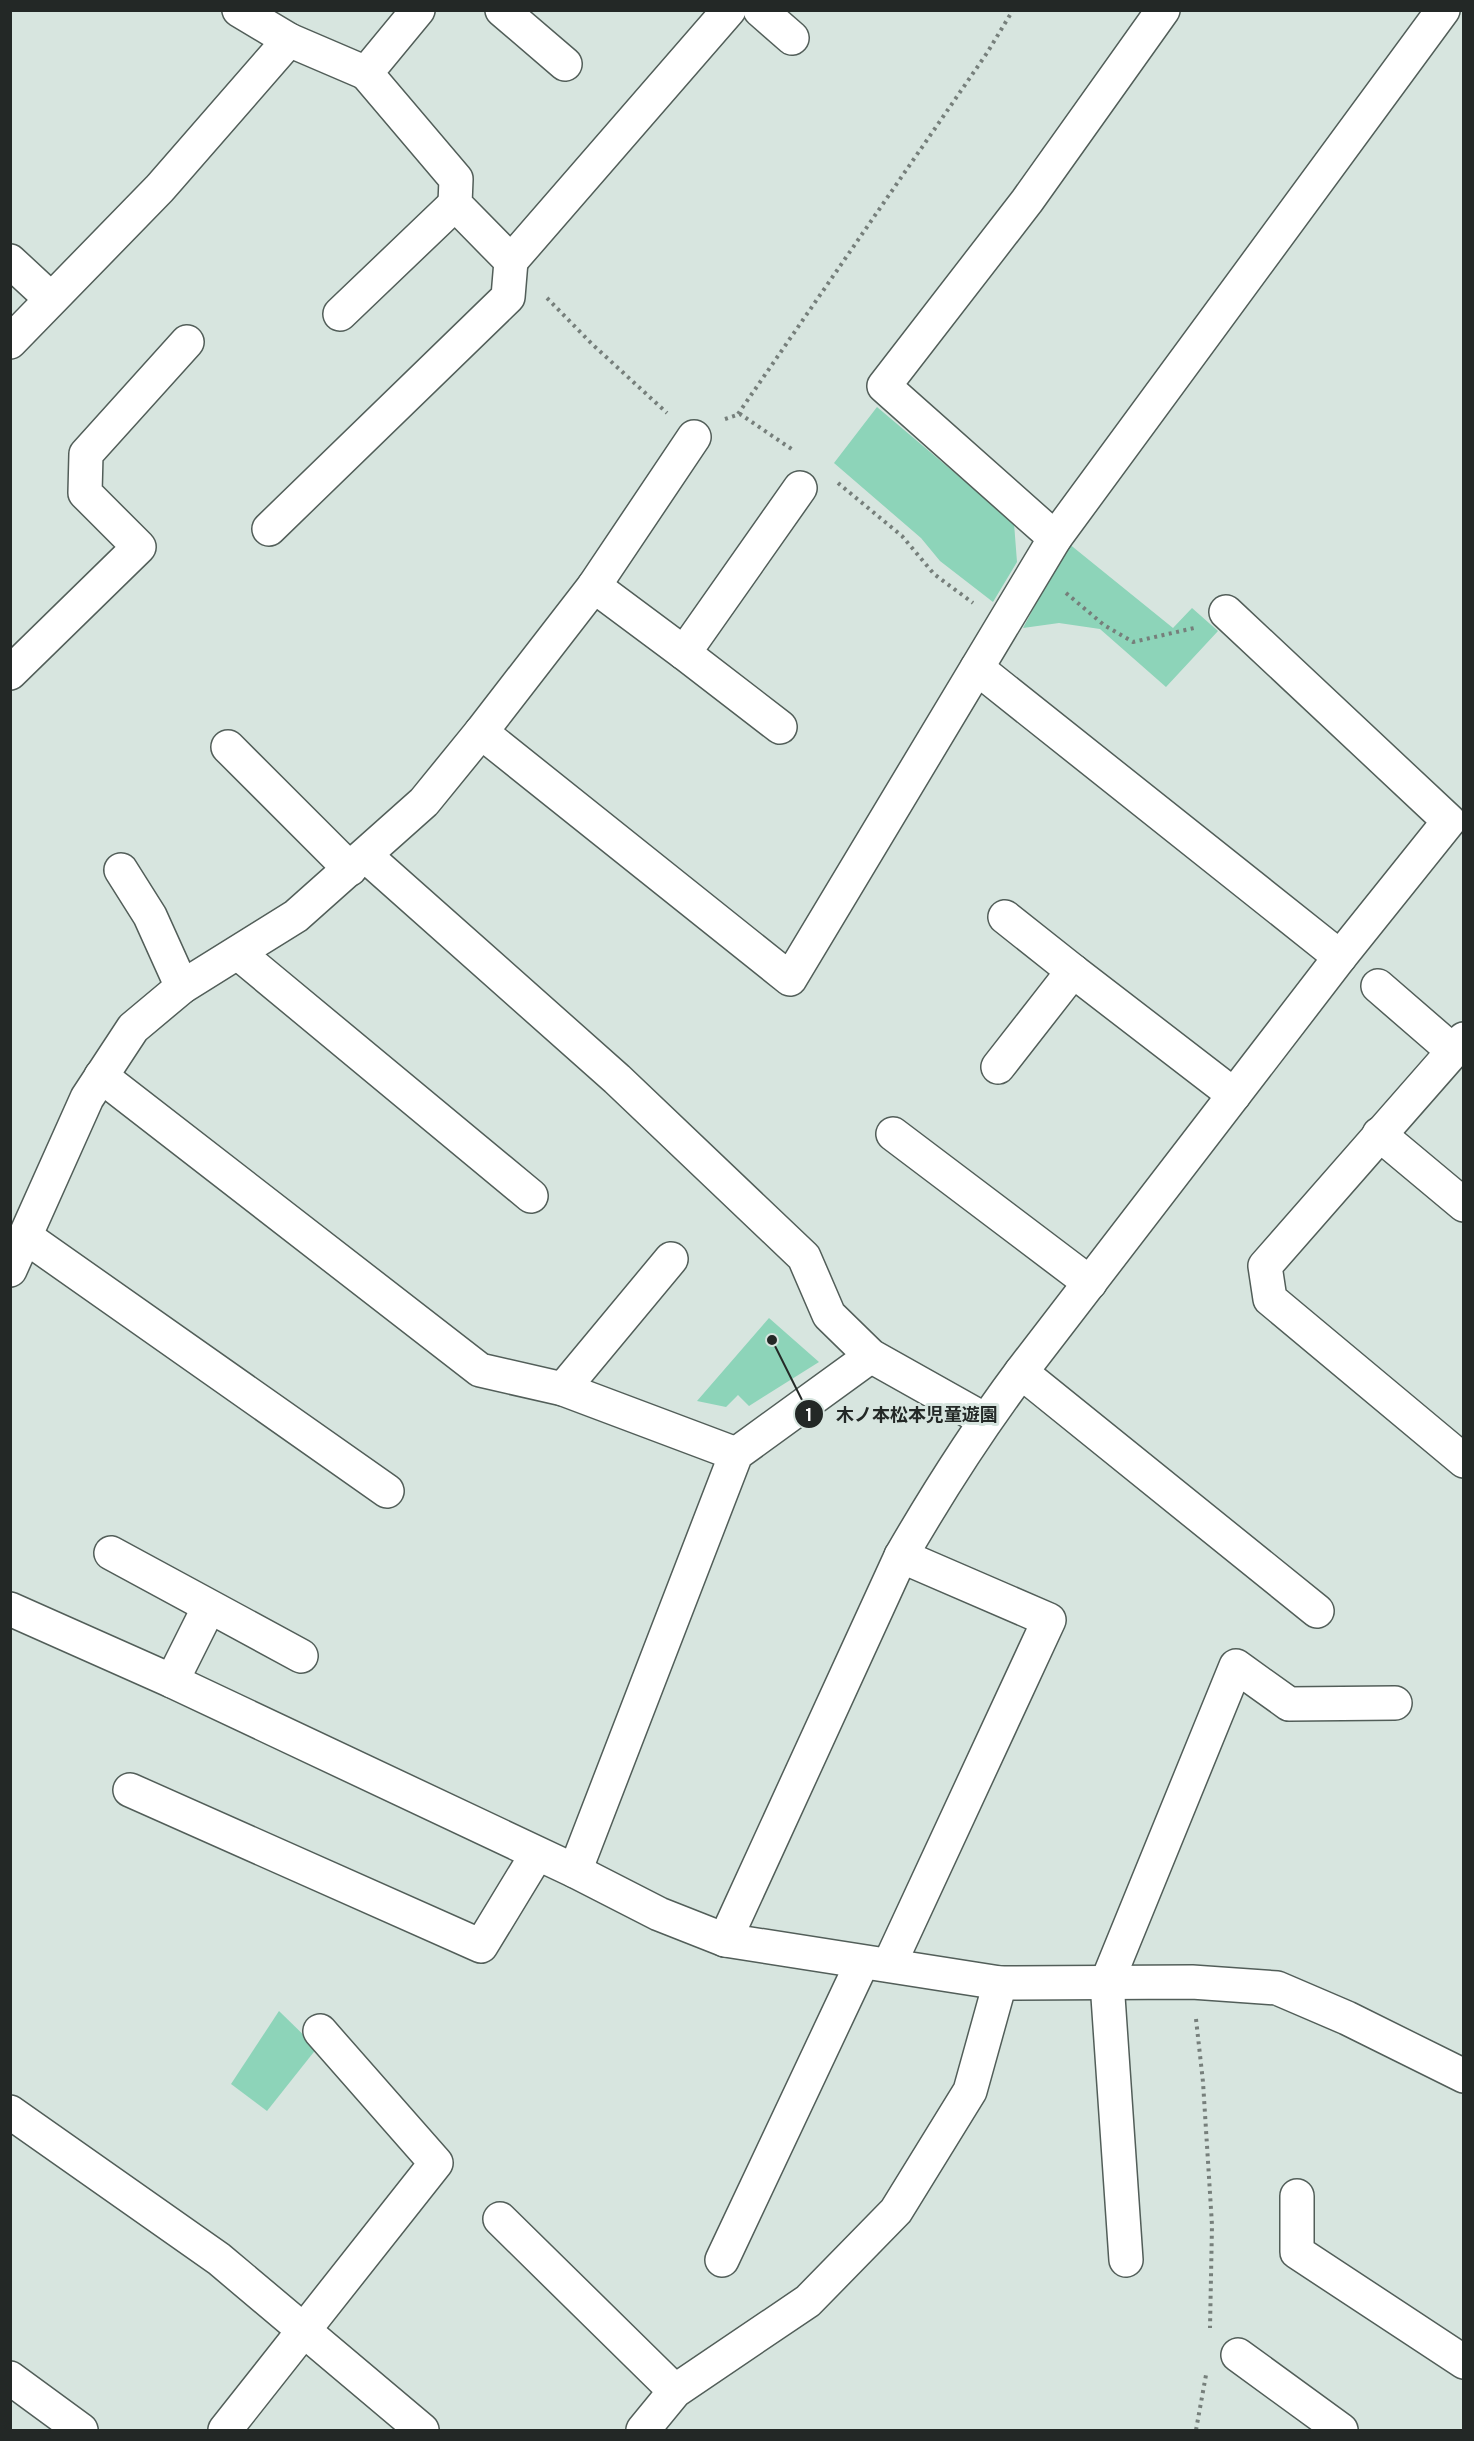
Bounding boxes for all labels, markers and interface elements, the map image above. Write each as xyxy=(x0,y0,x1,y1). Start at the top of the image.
callout: 木ノ本松本児童遊園 xyxy=(794,1396,1010,1432)
text: 1 xyxy=(805,1405,813,1428)
text: 木ノ本松本児童遊園 xyxy=(836,1405,998,1428)

